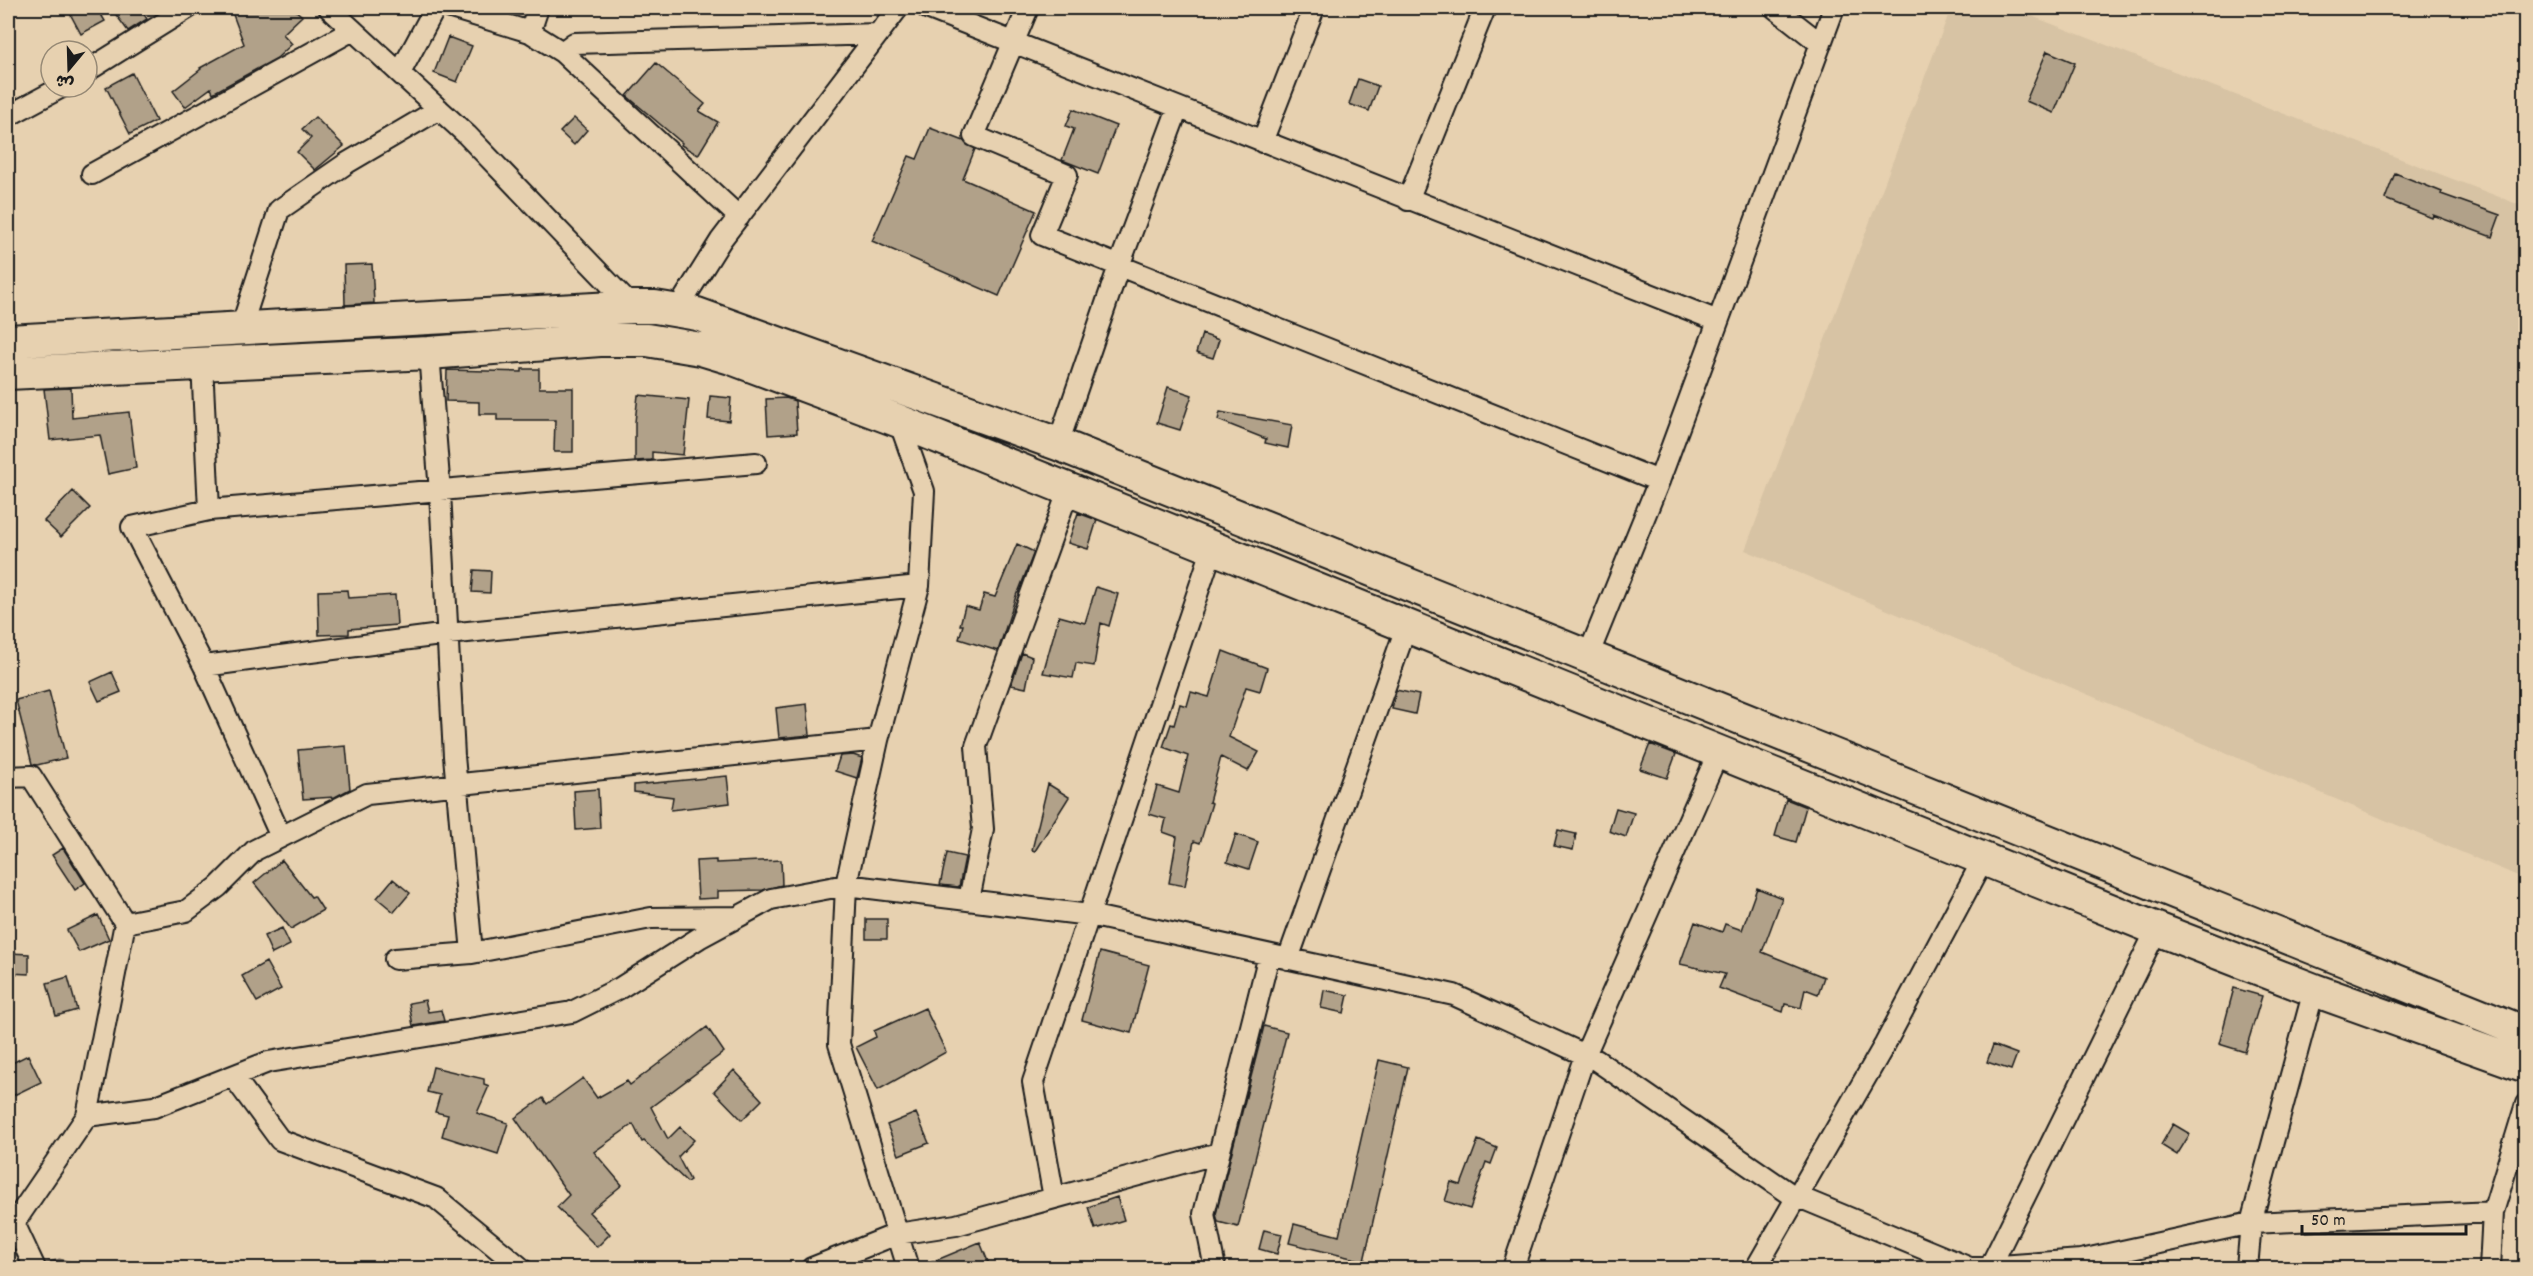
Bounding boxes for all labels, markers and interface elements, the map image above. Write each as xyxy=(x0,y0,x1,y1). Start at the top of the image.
north arrow xyxy=(39,39,99,99)
text: ش xyxy=(53,67,77,95)
scale bar xyxy=(2302,1198,2466,1236)
text: 50 m xyxy=(2311,1209,2346,1234)

